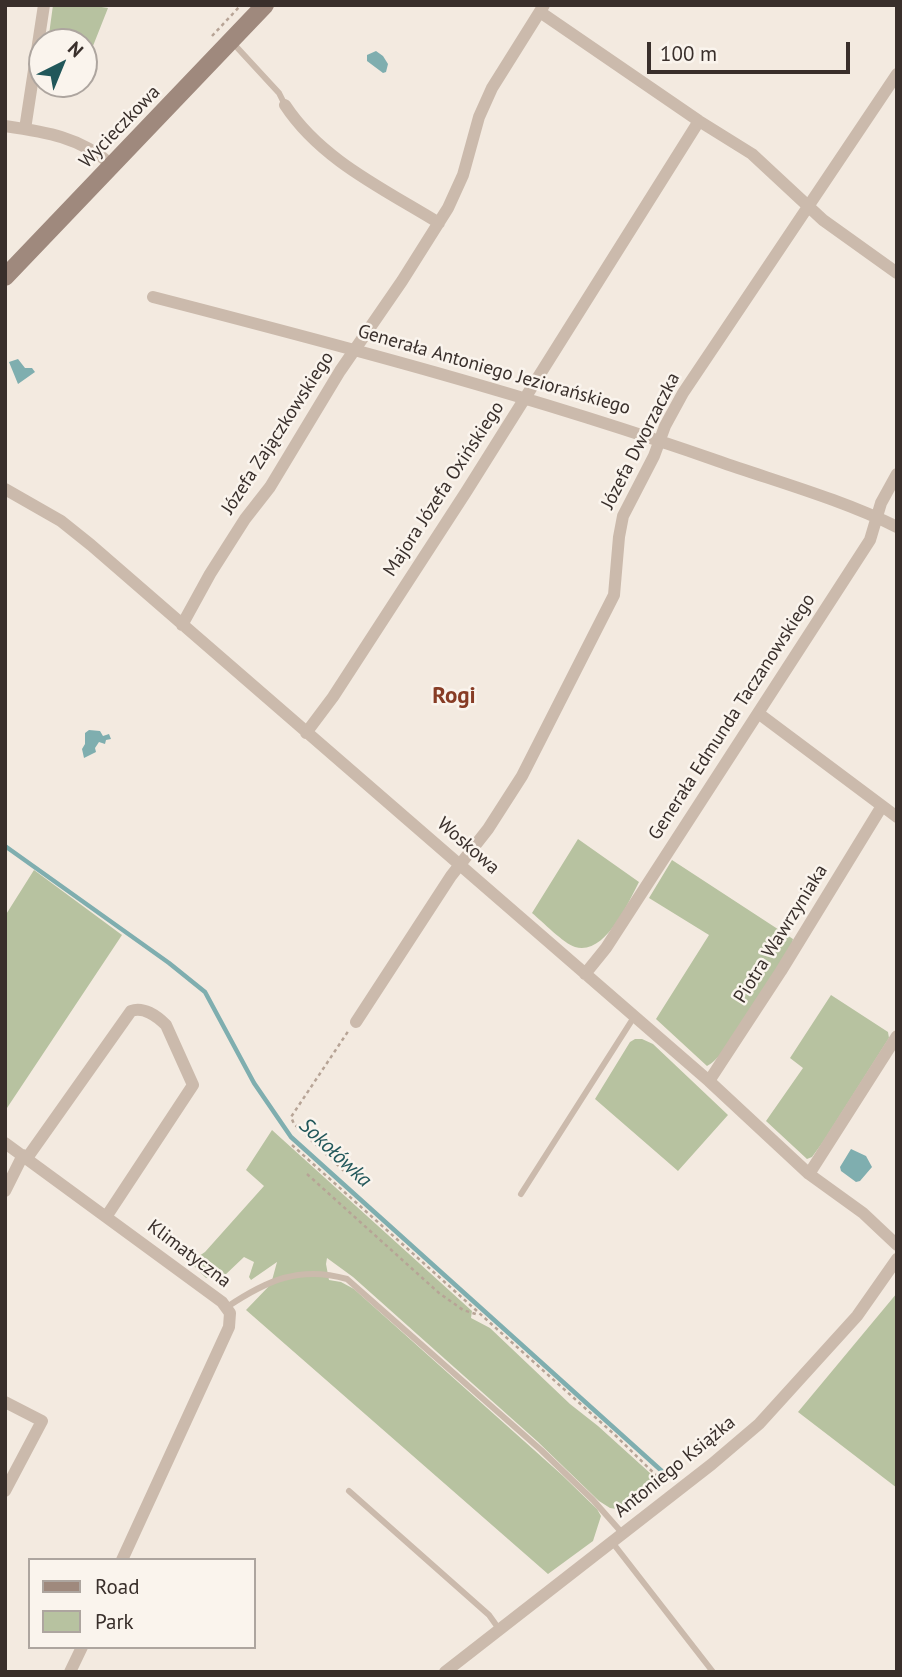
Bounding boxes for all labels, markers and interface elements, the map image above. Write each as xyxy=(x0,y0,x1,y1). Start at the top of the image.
north arrow xyxy=(28,28,98,98)
scale bar xyxy=(650,28,853,72)
text: N xyxy=(63,36,89,62)
text: 100 m xyxy=(660,40,717,67)
street label: Wycieczkowa xyxy=(75,81,165,173)
street label: Generała Antoniego Jeziorańskiego xyxy=(355,320,633,420)
street label: Józefa Zajączkowskiego xyxy=(217,347,339,519)
street label: Józefa Dworzaczka xyxy=(597,369,685,513)
street label: Majora Józefa Oxińskiego xyxy=(379,397,509,581)
street label: Generała Edmunda Taczanowskiego xyxy=(644,590,820,844)
district label: Rogi xyxy=(432,682,476,710)
street label: Woskowa xyxy=(432,813,504,879)
street label: Piotra Wawrzyniaka xyxy=(729,861,833,1007)
water label: Sokołówka xyxy=(294,1113,376,1193)
street label: Klimatyczna xyxy=(143,1215,235,1293)
street label: Antoniego Książka xyxy=(610,1411,740,1523)
legend xyxy=(28,1558,256,1649)
text: Road xyxy=(95,1573,139,1600)
text: Park xyxy=(95,1608,134,1635)

